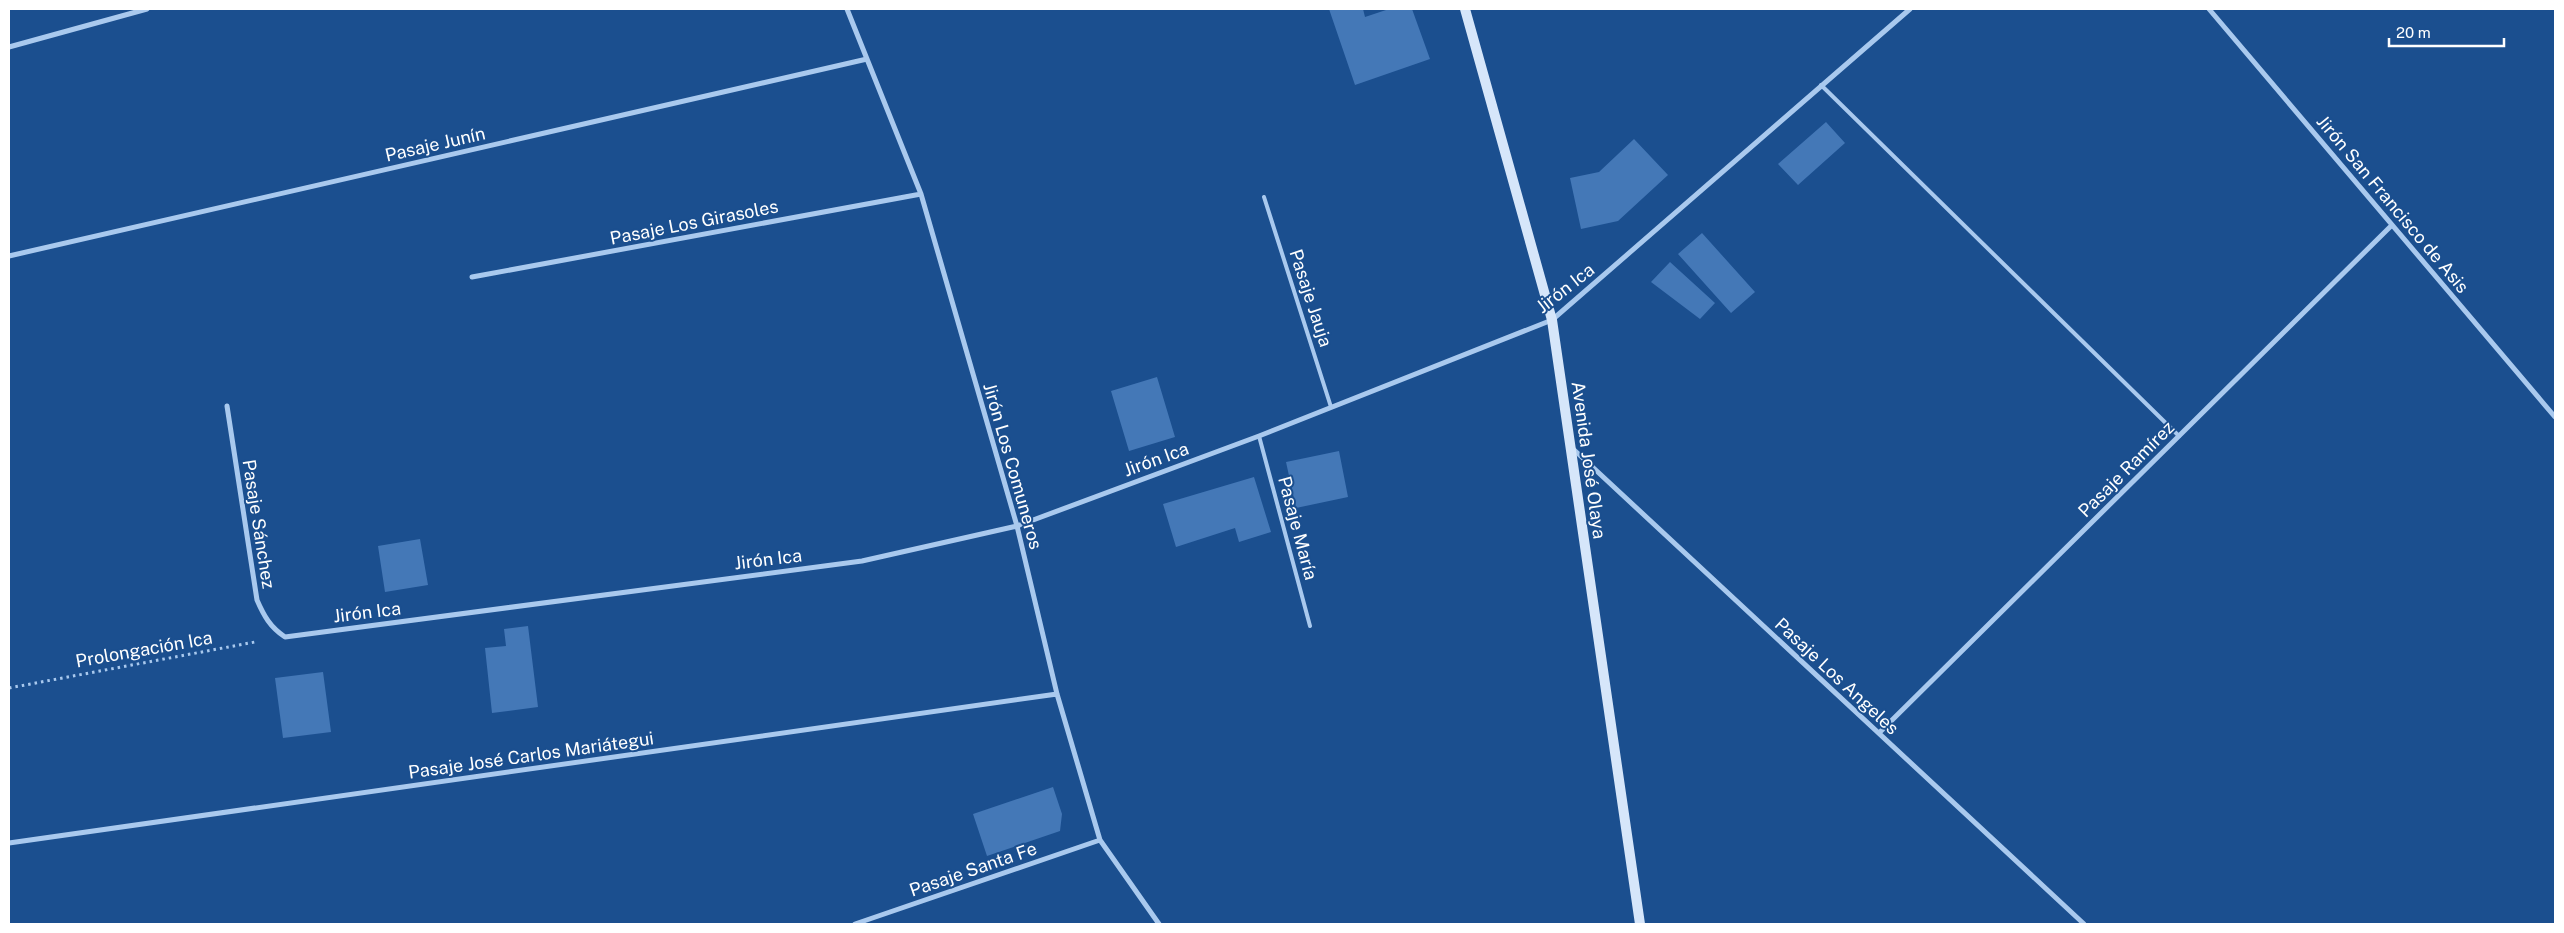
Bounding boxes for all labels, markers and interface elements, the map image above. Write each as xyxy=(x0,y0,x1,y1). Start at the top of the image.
scale bar xyxy=(2389,15,2504,47)
text: 20 m xyxy=(2396,24,2431,41)
street label: Jirón San Francisco de Asis xyxy=(2313,111,2473,297)
street label: Pasaje Junín xyxy=(383,122,487,166)
street label: Pasaje Los Girasoles xyxy=(608,195,780,249)
street label: Pasaje Jauja xyxy=(1285,246,1337,350)
street label: Jirón Ica xyxy=(1532,259,1598,317)
street label: Jirón Los Comuneros xyxy=(979,380,1047,552)
street label: Avenida José Olaya xyxy=(1568,380,1610,540)
street label: Pasaje Ramírez xyxy=(2074,417,2178,521)
street label: Jirón Ica xyxy=(1120,438,1192,480)
street label: Pasaje Sánchez xyxy=(238,458,280,590)
street label: Pasaje María xyxy=(1274,474,1322,582)
street label: Jirón Ica xyxy=(733,544,803,574)
street label: Jirón Ica xyxy=(332,597,402,627)
street label: Pasaje Los Angeles xyxy=(1771,613,1903,739)
street label: Prolongación Ica xyxy=(74,627,214,671)
street label: Pasaje José Carlos Mariátegui xyxy=(407,727,655,783)
street label: Pasaje Santa Fe xyxy=(907,837,1039,901)

